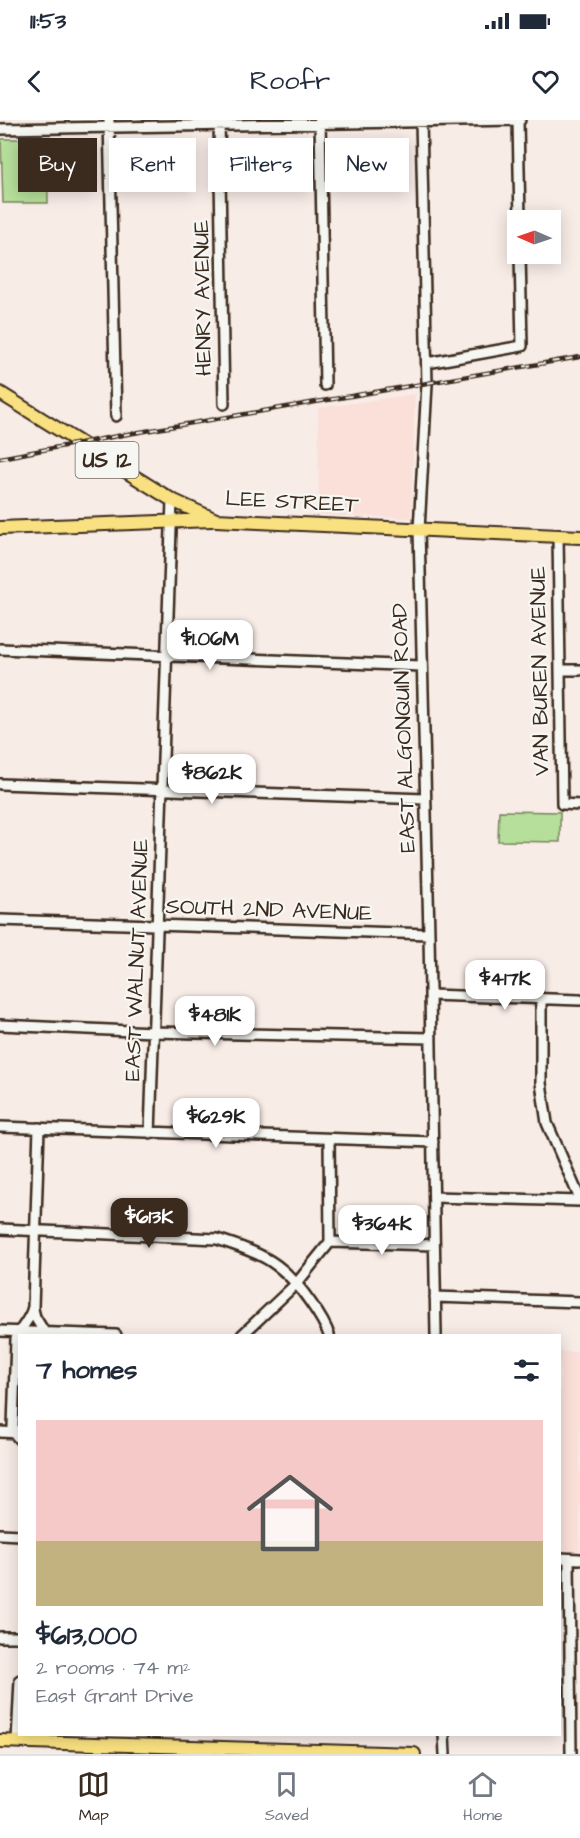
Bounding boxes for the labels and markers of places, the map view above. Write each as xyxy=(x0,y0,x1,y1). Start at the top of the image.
pin: $1.06M xyxy=(161,620,259,671)
pin: $862K xyxy=(170,754,254,805)
pin: $417K xyxy=(463,960,547,1011)
pin: $481K xyxy=(173,996,257,1047)
pin: $629K xyxy=(174,1098,258,1149)
pin: $613K xyxy=(107,1198,191,1249)
pin: $364K xyxy=(340,1205,424,1256)

